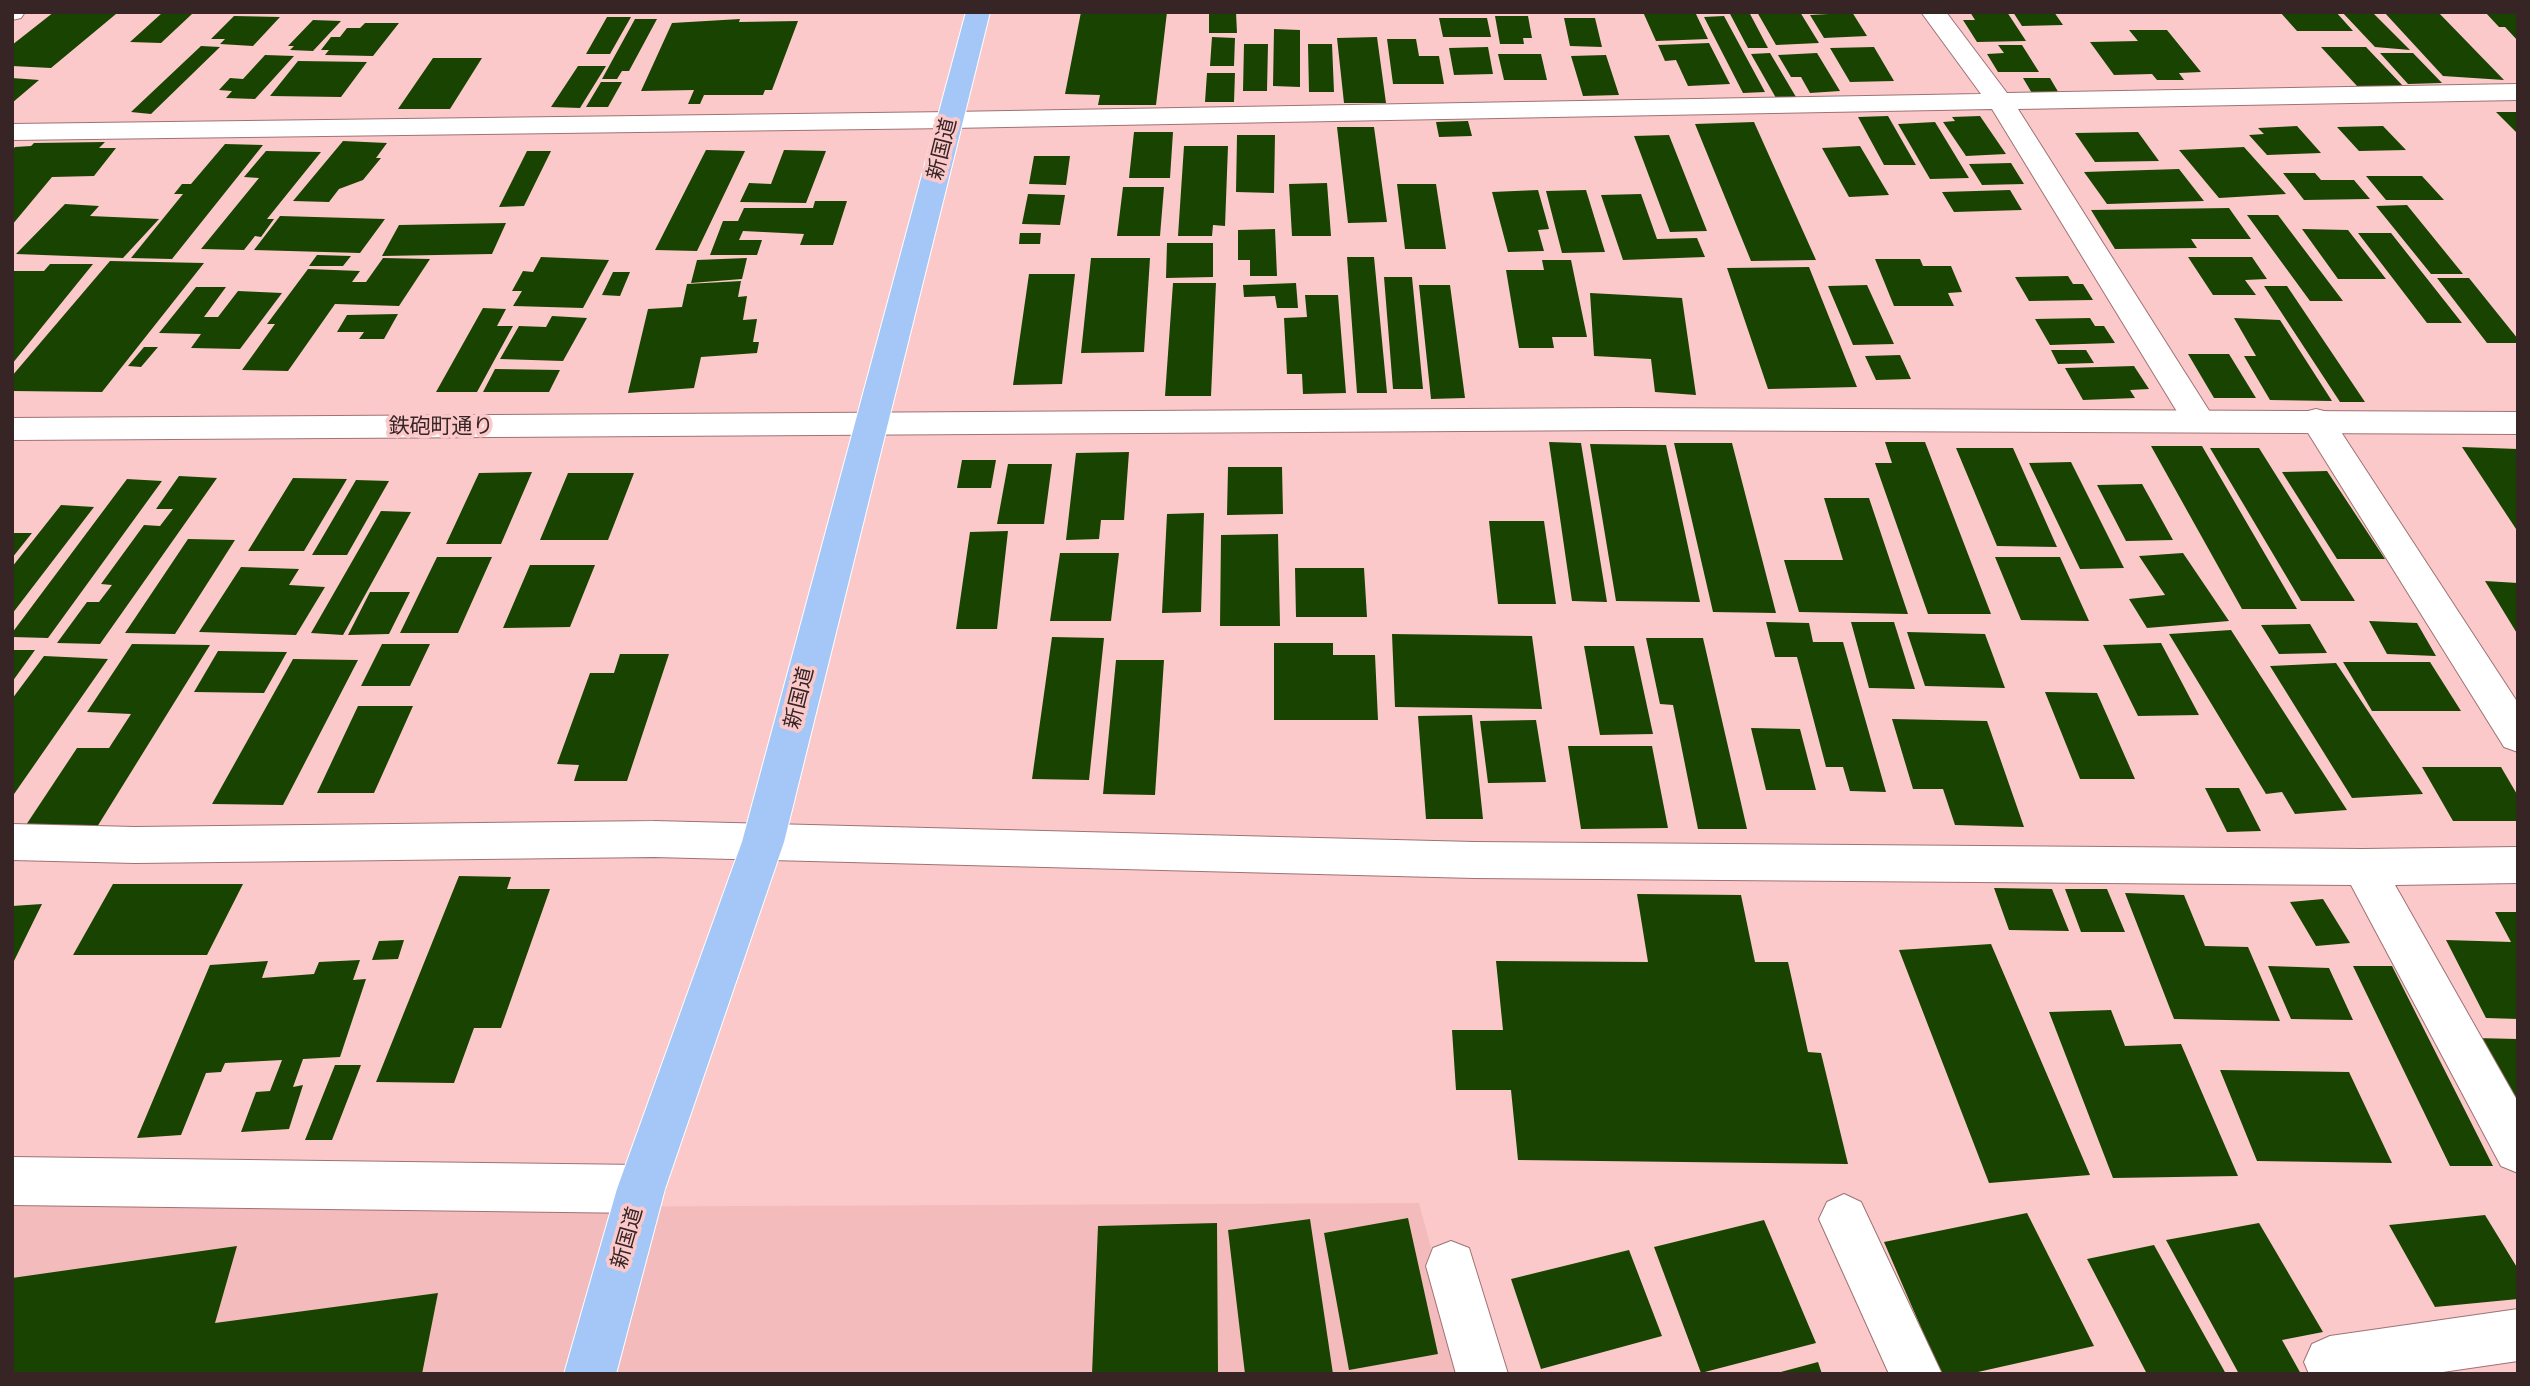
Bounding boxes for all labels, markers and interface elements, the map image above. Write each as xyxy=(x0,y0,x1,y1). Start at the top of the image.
street label: 新国道 xyxy=(923,115,963,183)
street label: 鉄砲町通り xyxy=(389,414,493,440)
street label: 新国道 xyxy=(780,664,820,732)
street label: 新国道 xyxy=(607,1204,649,1272)

